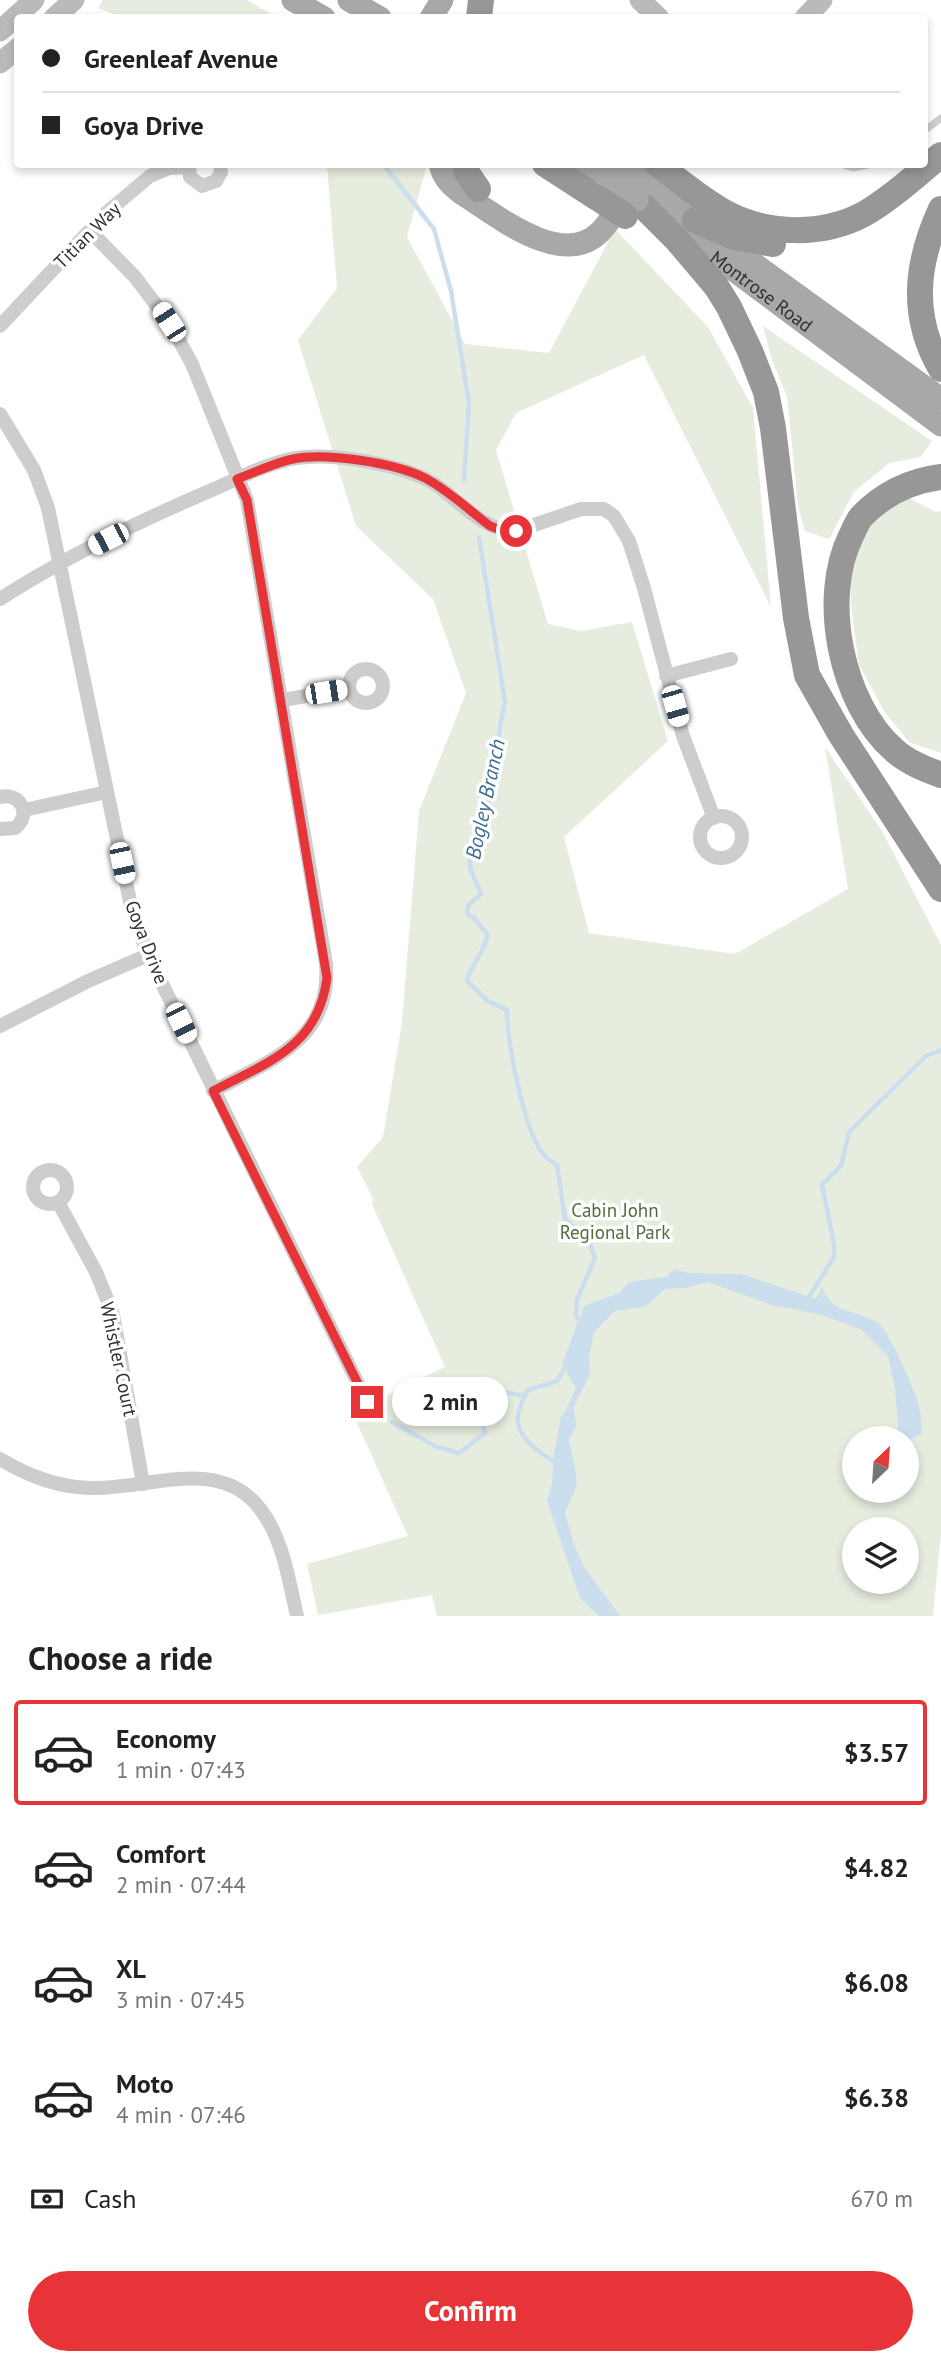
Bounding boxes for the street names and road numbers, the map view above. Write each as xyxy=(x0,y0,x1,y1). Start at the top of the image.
street label: Titian Way xyxy=(48,196,126,274)
street label: Montrose Road xyxy=(706,245,818,337)
street label: Goya Drive xyxy=(120,897,174,987)
street label: Whistler Court xyxy=(95,1300,143,1419)

